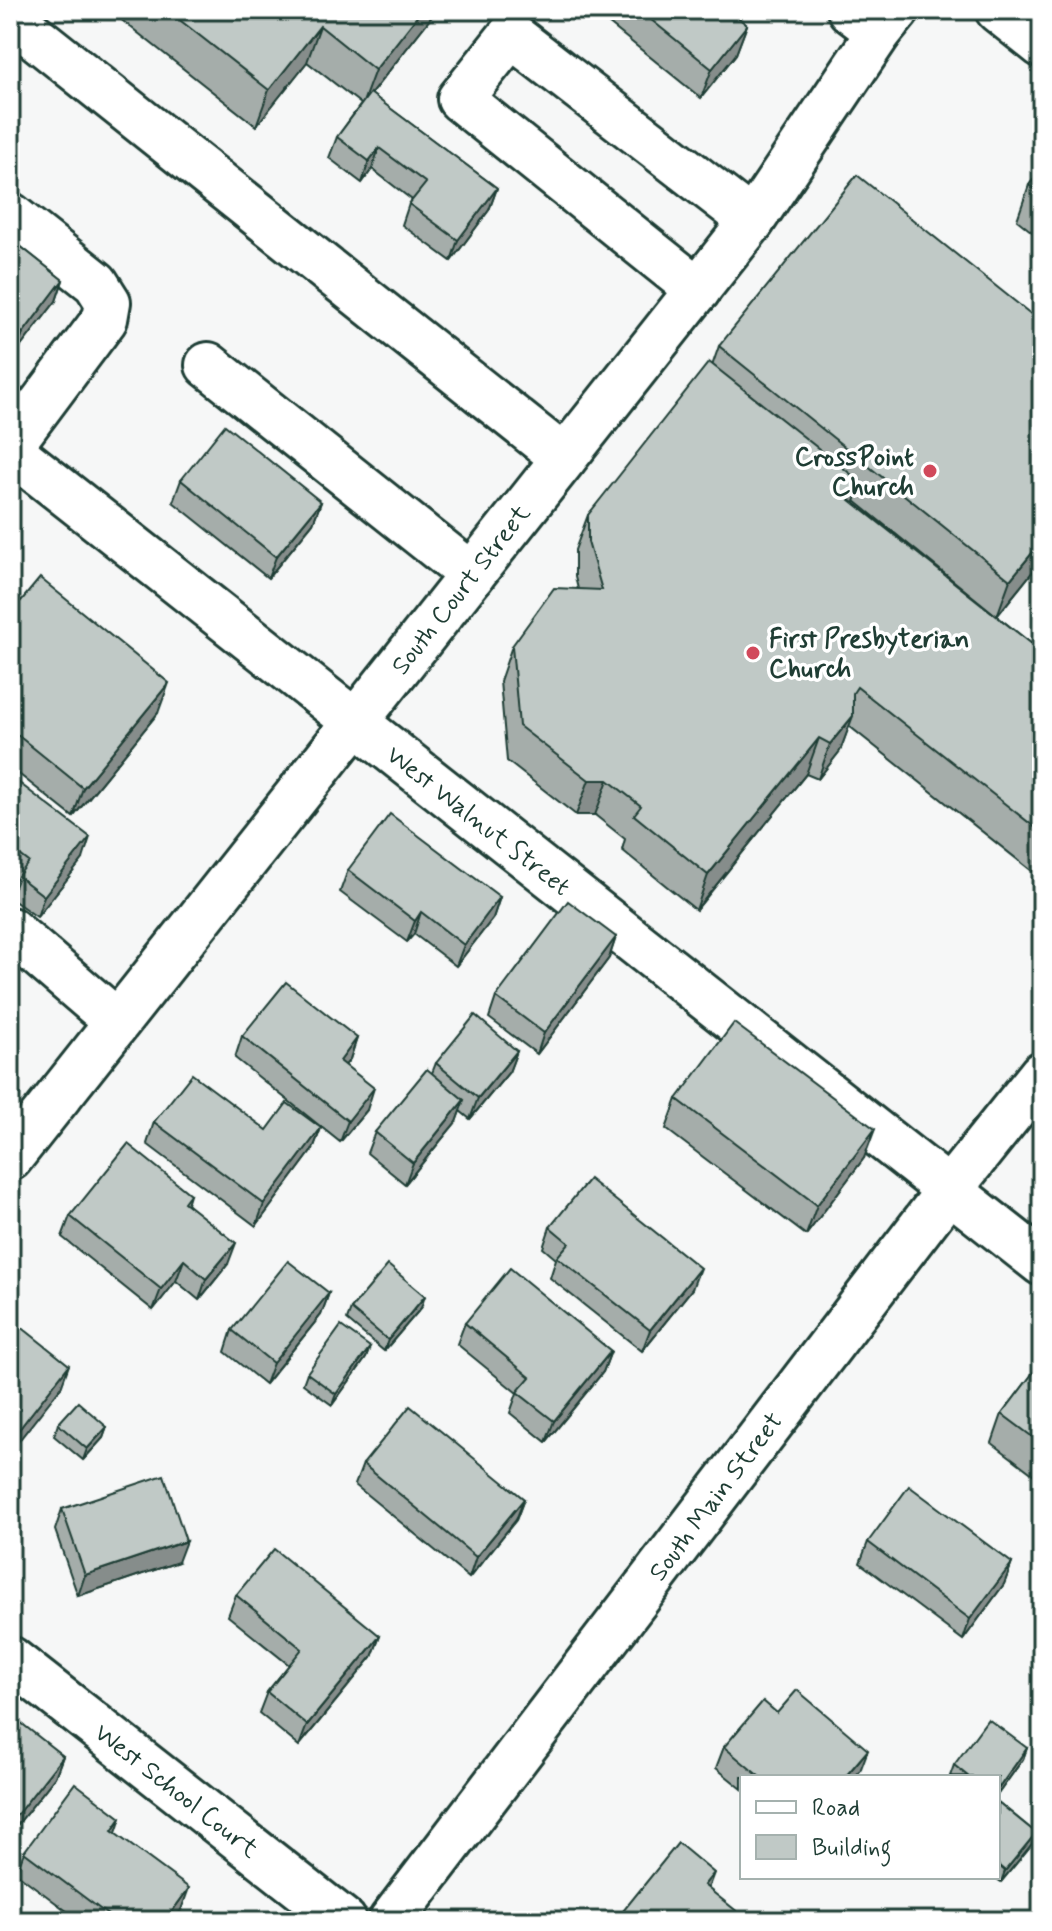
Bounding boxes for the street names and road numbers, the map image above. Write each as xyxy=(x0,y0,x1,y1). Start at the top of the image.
street label: South Court Street xyxy=(384,498,539,682)
street label: West Walnut Street xyxy=(379,739,577,904)
street label: South Main Street xyxy=(642,1406,791,1589)
street label: West School Court xyxy=(87,1717,265,1866)

